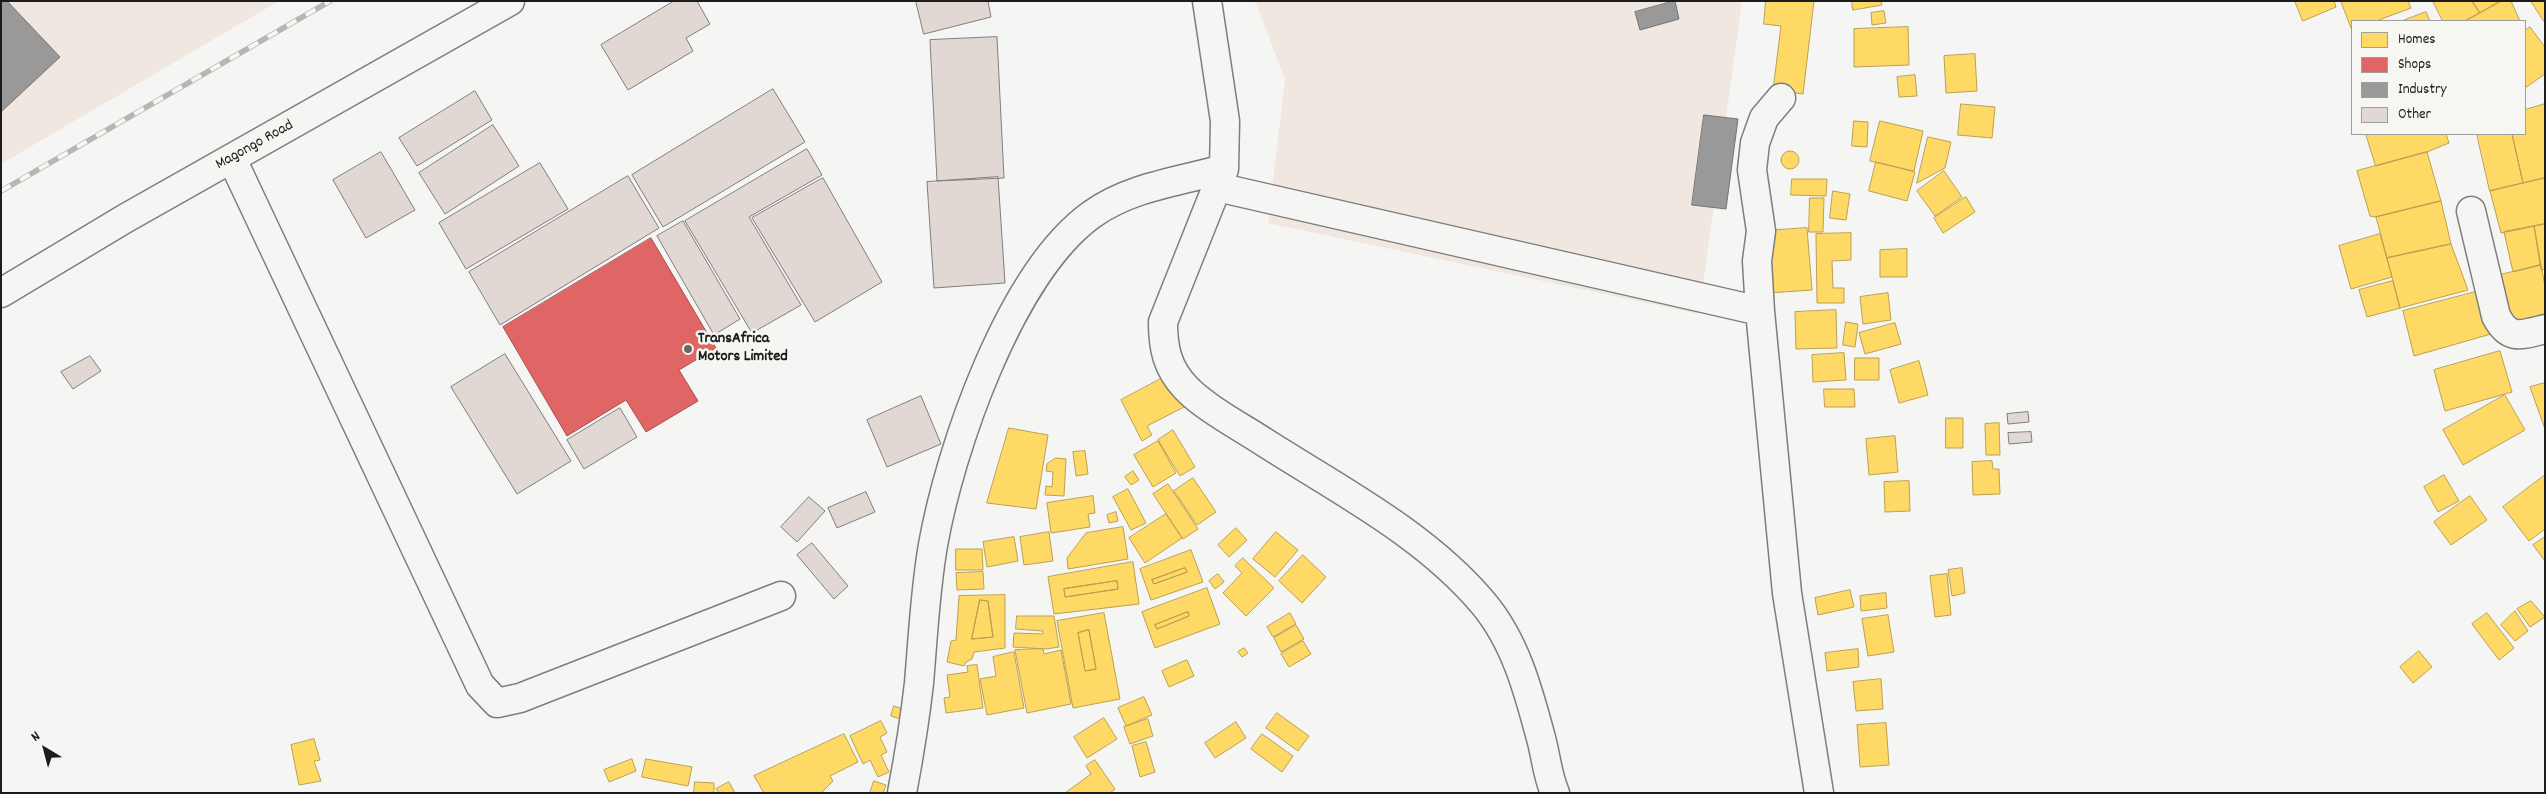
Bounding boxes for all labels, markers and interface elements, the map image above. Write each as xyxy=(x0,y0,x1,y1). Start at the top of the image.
legend xyxy=(2351,20,2526,135)
text: Homes xyxy=(2398,29,2436,51)
text: Shops xyxy=(2398,54,2431,76)
text: Industry xyxy=(2398,79,2447,101)
text: Other xyxy=(2398,104,2431,126)
street label: Magongo Road xyxy=(213,117,297,175)
place label: TransAfrica Motors Limited xyxy=(698,330,788,368)
marker: TransAfrica Motors Limited xyxy=(682,343,694,355)
north arrow xyxy=(20,724,70,774)
text: N xyxy=(27,727,45,747)

